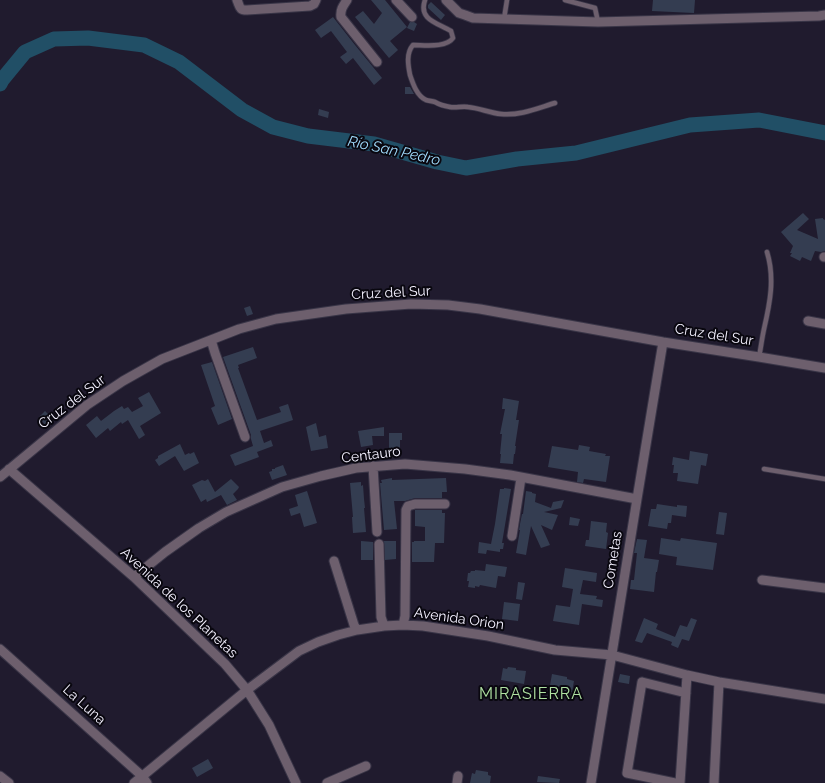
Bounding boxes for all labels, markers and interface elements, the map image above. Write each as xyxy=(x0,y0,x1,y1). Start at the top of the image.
water label: Río San Pedro xyxy=(346,132,442,170)
street label: Cruz del Sur xyxy=(351,283,431,303)
street label: Cruz del Sur xyxy=(674,320,754,350)
street label: Cruz del Sur xyxy=(35,371,109,433)
street label: Centauro xyxy=(340,443,402,467)
street label: Cometas xyxy=(600,530,626,590)
street label: Avenida de los Planetas xyxy=(117,544,241,662)
street label: Avenida Orion xyxy=(413,604,505,634)
street label: La Luna xyxy=(59,681,109,729)
district label: MIRASIERRA xyxy=(479,684,583,704)

